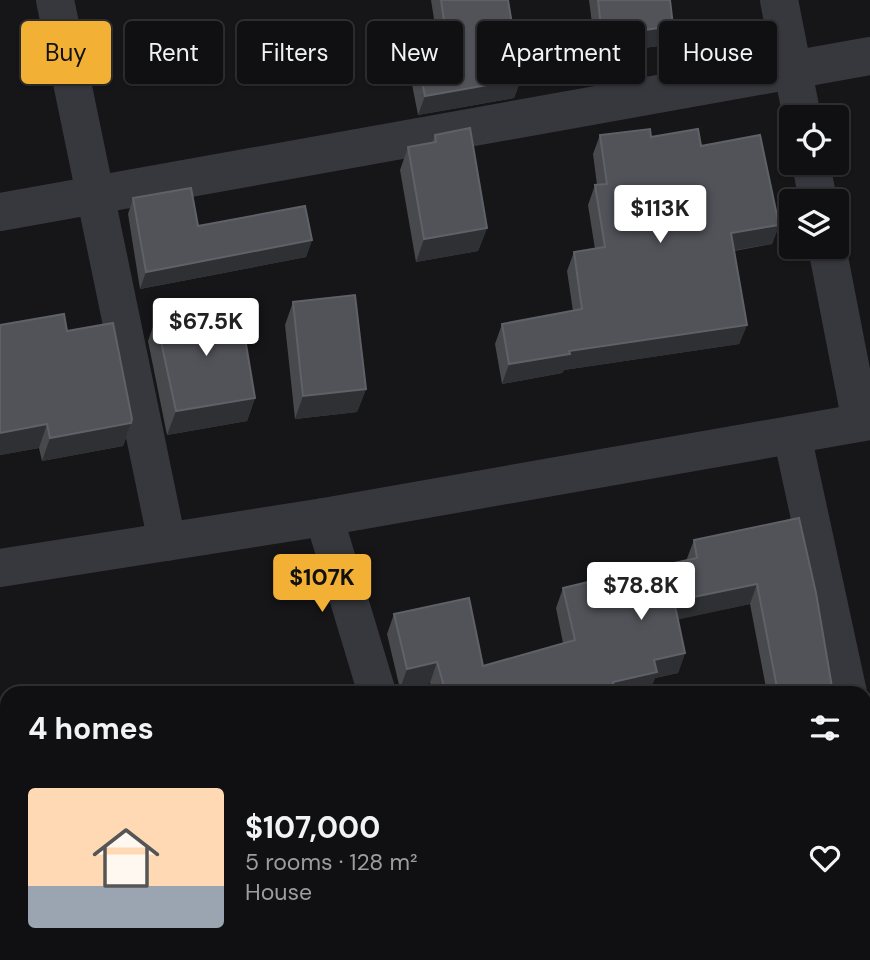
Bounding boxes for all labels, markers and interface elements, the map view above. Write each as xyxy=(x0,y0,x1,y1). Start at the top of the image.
chip: Buy xyxy=(21,21,111,84)
chip: Rent xyxy=(125,21,223,84)
chip: Filters xyxy=(237,21,353,84)
chip: New xyxy=(367,21,463,84)
chip: Apartment xyxy=(477,21,645,84)
chip: House xyxy=(659,21,777,84)
map controls xyxy=(779,105,849,259)
button: locate xyxy=(779,105,849,175)
pin: $113K xyxy=(611,186,709,245)
button: layers xyxy=(779,189,849,259)
text: $113K xyxy=(630,193,690,223)
pin: $67.5K xyxy=(149,298,263,358)
text: $67.5K xyxy=(169,306,243,336)
pin: $107K xyxy=(273,554,371,614)
text: $107K xyxy=(289,562,355,592)
pin: $78.8K xyxy=(584,562,698,622)
text: $78.8K xyxy=(603,570,679,600)
text: 4 homes xyxy=(28,709,154,748)
icon: filters xyxy=(806,709,844,747)
text: $107,000 xyxy=(245,808,380,847)
icon: home xyxy=(84,816,168,900)
icon: heart xyxy=(806,839,844,877)
text: 5 rooms · 128 m² xyxy=(245,847,418,877)
text: House xyxy=(245,877,312,907)

